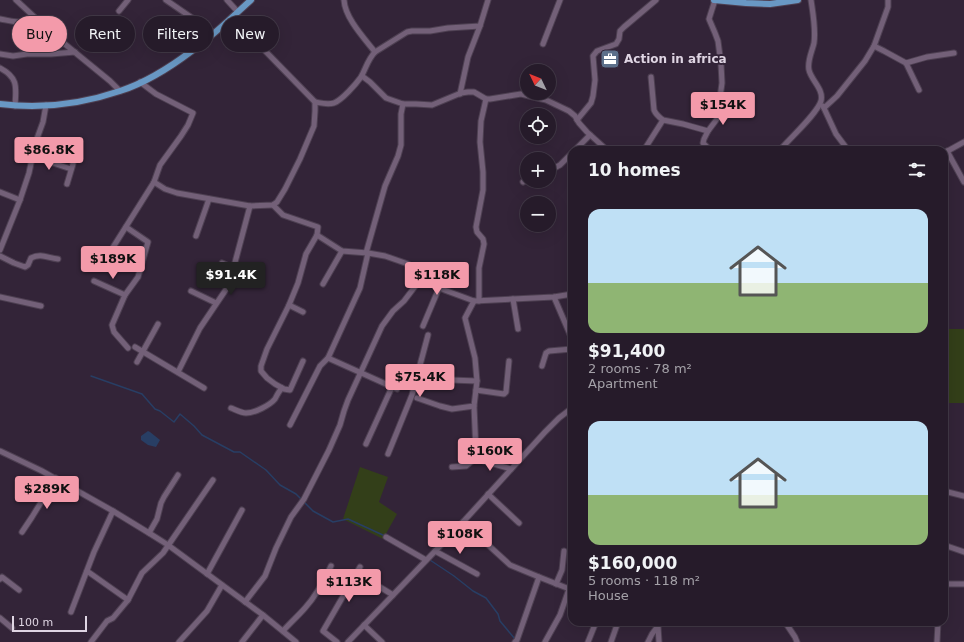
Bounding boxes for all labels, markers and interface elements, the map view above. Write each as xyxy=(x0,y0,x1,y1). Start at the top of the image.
chip: Buy xyxy=(12,16,67,52)
chip: Rent xyxy=(75,16,135,52)
chip: Filters xyxy=(143,16,213,52)
chip: New xyxy=(221,16,279,52)
office icon: Action in africa xyxy=(599,48,621,70)
place label: Action in africa xyxy=(624,52,727,66)
north arrow xyxy=(520,64,556,100)
map controls xyxy=(520,64,556,232)
pin: $154K xyxy=(695,92,751,126)
text: $154K xyxy=(700,97,746,112)
button: locate xyxy=(520,108,556,144)
pin: $86.8K xyxy=(16,137,82,171)
text: $86.8K xyxy=(23,142,75,157)
button: + xyxy=(520,152,556,188)
icon: filters xyxy=(906,159,928,181)
text: 10 homes xyxy=(588,160,681,180)
button: − xyxy=(520,196,556,232)
icon: home xyxy=(722,235,794,307)
pin: $189K xyxy=(85,246,141,280)
text: $189K xyxy=(90,251,136,266)
pin: $91.4K xyxy=(198,262,264,296)
pin: $118K xyxy=(409,262,465,296)
text: $91.4K xyxy=(205,267,257,282)
text: $118K xyxy=(414,267,460,282)
text: $91,400 xyxy=(588,341,665,361)
text: 2 rooms · 78 m² xyxy=(588,361,692,376)
pin: $75.4K xyxy=(387,364,453,398)
text: $75.4K xyxy=(394,369,446,384)
text: Apartment xyxy=(588,376,658,391)
pin: $160K xyxy=(462,438,518,472)
text: $160K xyxy=(467,443,513,458)
icon: home xyxy=(722,447,794,519)
pin: $289K xyxy=(19,476,75,510)
text: $289K xyxy=(24,481,70,496)
pin: $108K xyxy=(432,521,488,555)
text: $108K xyxy=(437,526,483,541)
text: $160,000 xyxy=(588,553,677,573)
pin: $113K xyxy=(321,569,377,603)
text: 5 rooms · 118 m² xyxy=(588,573,700,588)
text: $113K xyxy=(326,574,372,589)
text: House xyxy=(588,588,629,603)
scale bar xyxy=(12,614,87,633)
text: 100 m xyxy=(18,616,53,629)

